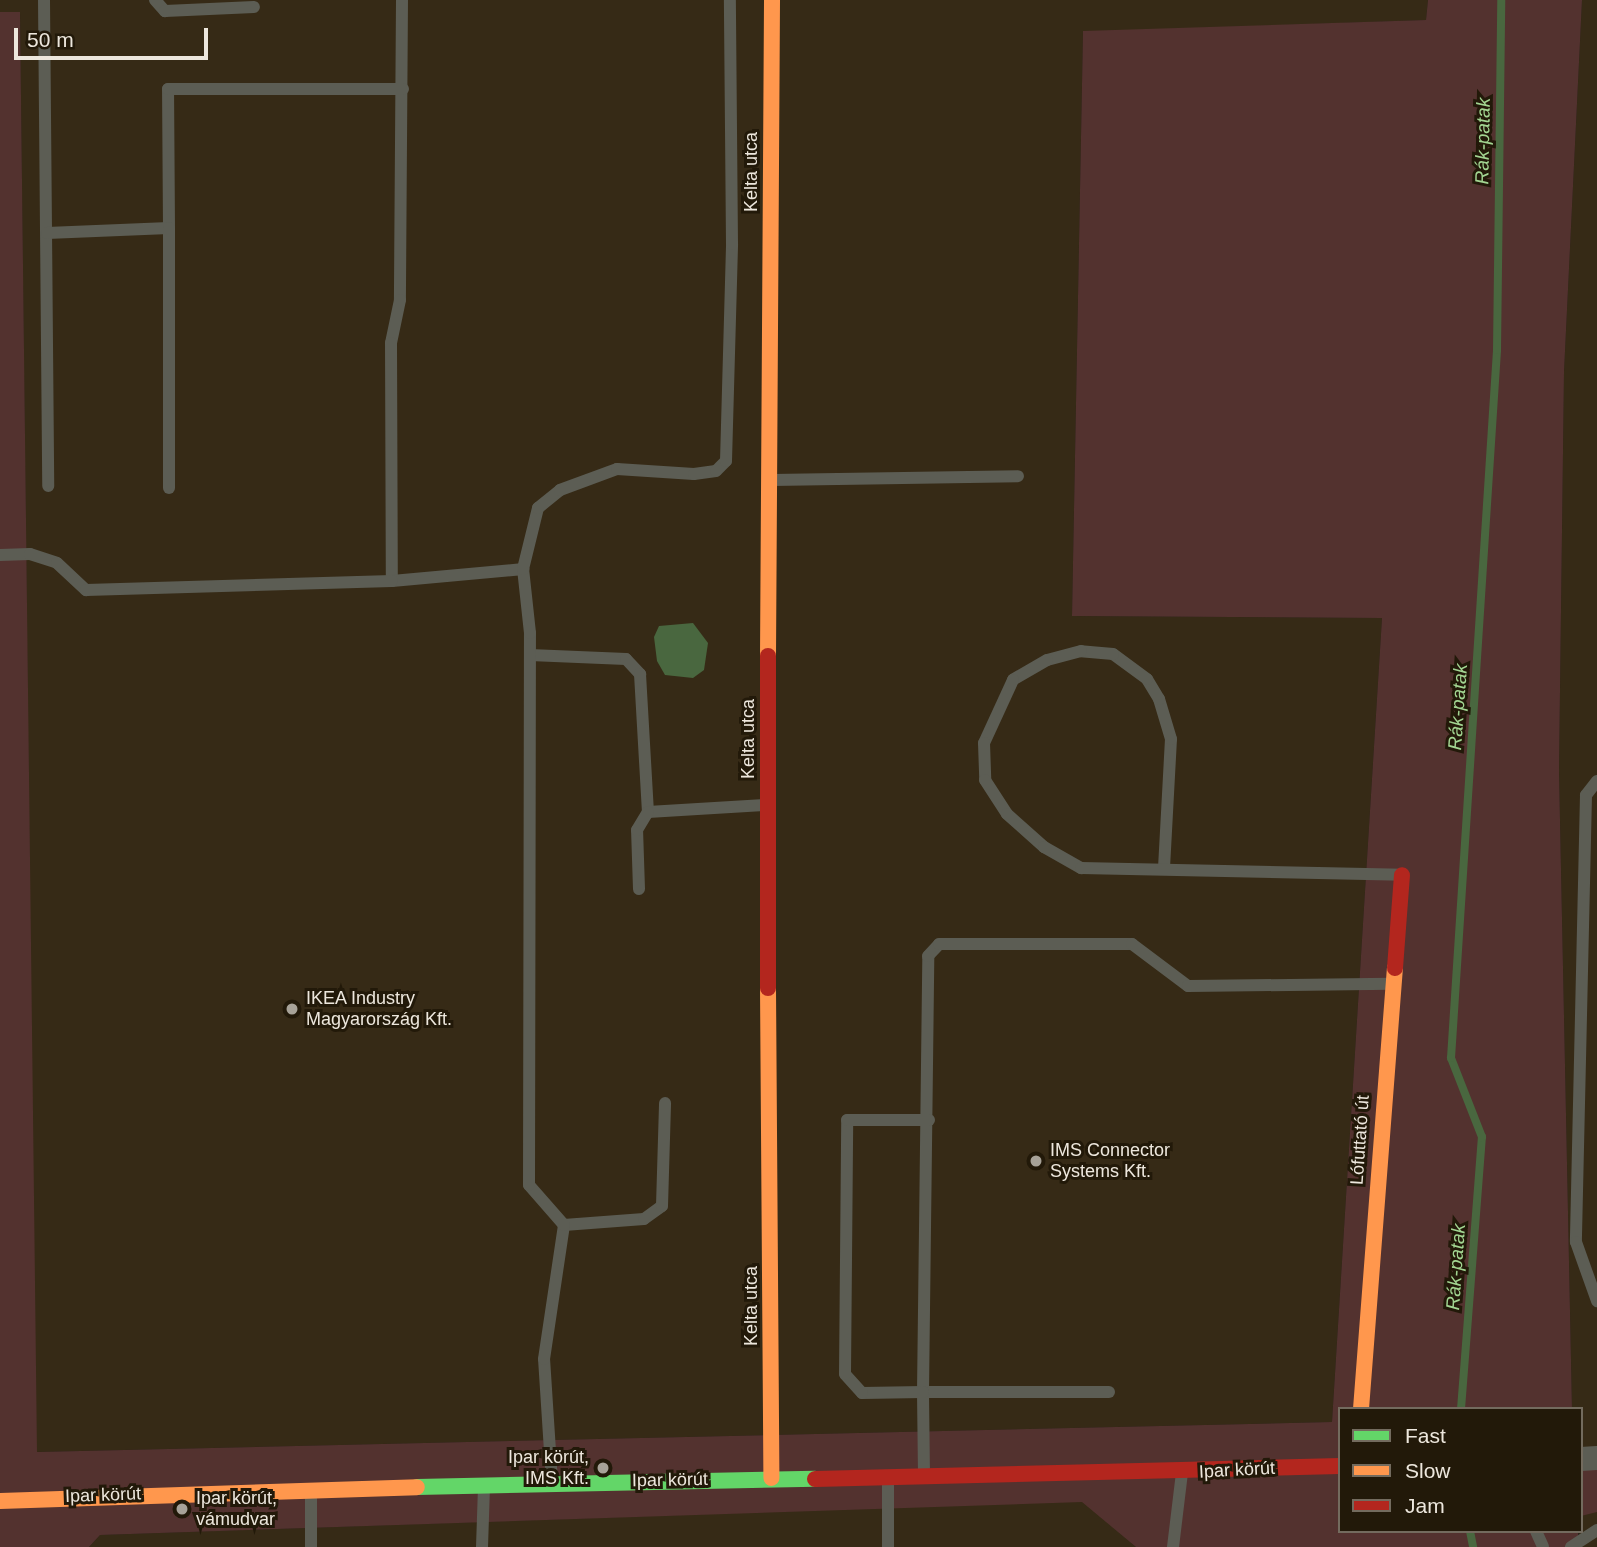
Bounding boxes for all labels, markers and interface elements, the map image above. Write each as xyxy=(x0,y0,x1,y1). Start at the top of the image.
scale bar xyxy=(18,14,212,58)
text: 50 m xyxy=(27,28,74,51)
water label: Rák-patak xyxy=(1471,98,1495,184)
street label: Kelta utca xyxy=(740,132,762,212)
water label: Rák-patak xyxy=(1444,663,1472,751)
street label: Kelta utca xyxy=(737,699,759,779)
place label: IKEA Industry Magyarország Kft. xyxy=(306,988,452,1030)
marker: IKEA Industry Magyarország Kft. xyxy=(284,1001,300,1017)
street label: Lófuttató út xyxy=(1346,1094,1374,1186)
place label: IMS Connector Systems Kft. xyxy=(1050,1140,1170,1182)
marker: IMS Connector Systems Kft. xyxy=(1028,1153,1044,1169)
water label: Rák-patak xyxy=(1442,1223,1470,1311)
street label: Kelta utca xyxy=(740,1266,762,1346)
legend xyxy=(1338,1407,1583,1533)
text: Fast xyxy=(1405,1424,1446,1447)
place label: Ipar körút, IMS Kft. xyxy=(508,1447,589,1490)
street label: Ipar körút xyxy=(1198,1457,1276,1483)
text: Slow xyxy=(1405,1459,1451,1482)
marker: Ipar körút, IMS Kft. xyxy=(595,1460,611,1476)
street label: Ipar körút xyxy=(632,1469,708,1491)
street label: Ipar körút xyxy=(65,1483,141,1507)
place label: Ipar körút, vámudvar xyxy=(196,1488,277,1530)
text: Jam xyxy=(1405,1494,1445,1517)
marker: Ipar körút, vámudvar xyxy=(174,1501,190,1517)

